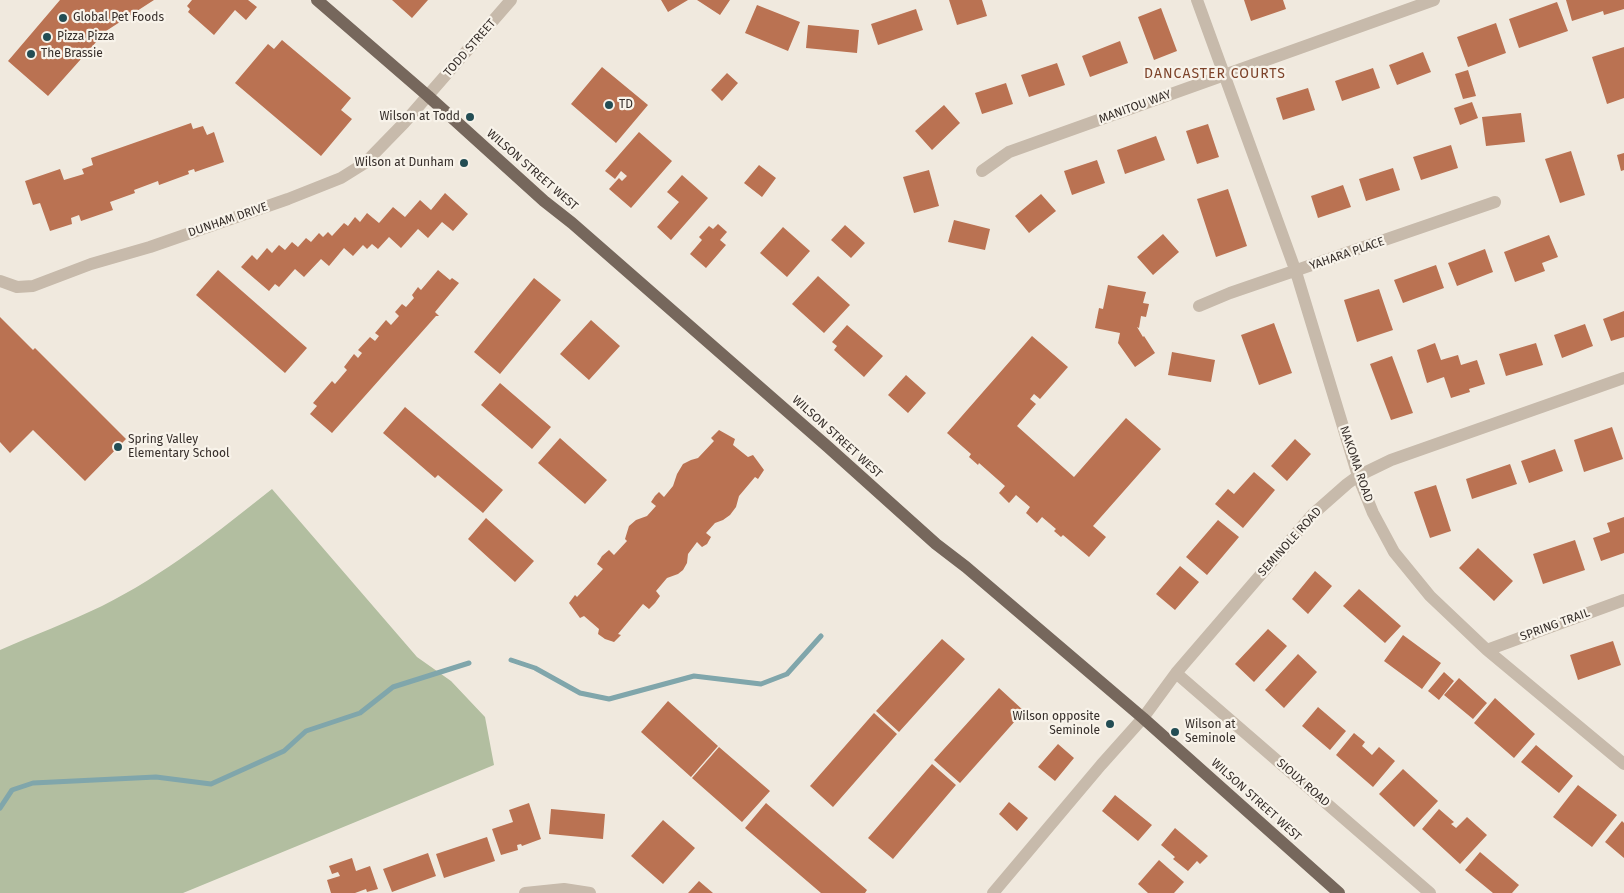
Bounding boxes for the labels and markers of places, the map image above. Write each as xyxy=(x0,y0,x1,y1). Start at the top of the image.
place label: Global Pet Foods xyxy=(73,11,164,25)
marker: Global Pet Foods xyxy=(57,12,69,24)
place label: Pizza Pizza xyxy=(57,30,115,44)
marker: Pizza Pizza xyxy=(41,31,53,43)
place label: The Brassie xyxy=(41,47,103,61)
marker: The Brassie xyxy=(25,48,37,60)
place label: TD xyxy=(619,98,633,112)
marker: TD xyxy=(603,99,615,111)
place label: Wilson at Todd xyxy=(379,110,460,124)
marker: Wilson at Todd xyxy=(464,111,476,123)
place label: Wilson at Dunham xyxy=(355,156,454,170)
marker: Wilson at Dunham xyxy=(458,157,470,169)
place label: Spring Valley Elementary School xyxy=(128,433,230,461)
marker: Spring Valley Elementary School xyxy=(112,441,124,453)
place label: Wilson opposite Seminole xyxy=(1012,710,1100,738)
marker: Wilson opposite Seminole xyxy=(1104,718,1116,730)
place label: Wilson at Seminole xyxy=(1185,718,1236,746)
marker: Wilson at Seminole xyxy=(1169,726,1181,738)

